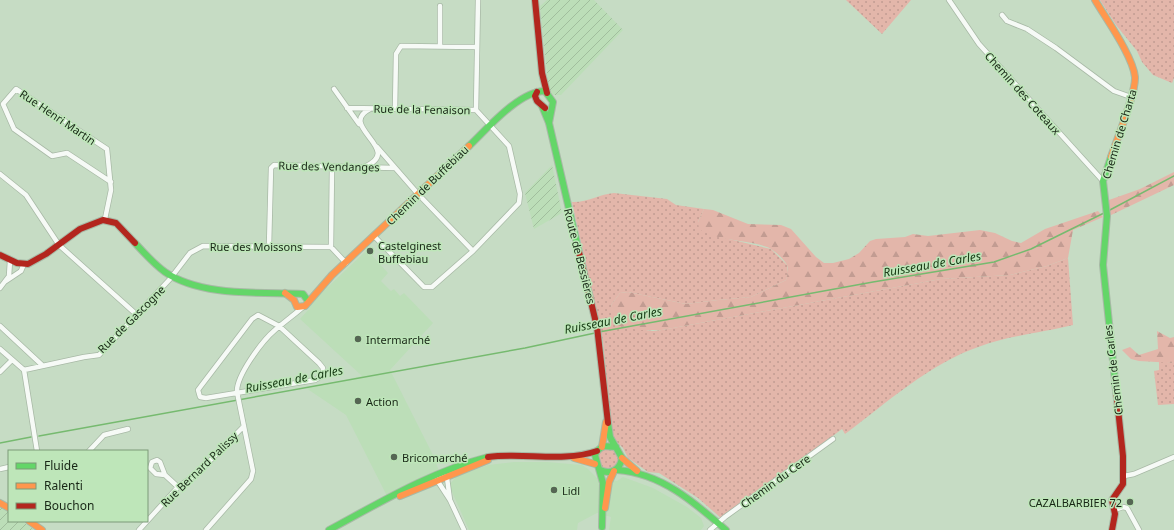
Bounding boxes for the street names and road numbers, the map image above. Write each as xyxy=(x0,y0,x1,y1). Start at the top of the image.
street label: Chemin des Coteaux xyxy=(982,48,1064,138)
street label: Rue Henri Martin xyxy=(17,86,99,148)
street label: Chemin de Charta xyxy=(1098,87,1140,181)
street label: Rue de la Fenaison xyxy=(373,101,471,117)
street label: Chemin de Buffebiau xyxy=(383,142,471,228)
street label: Rue des Vendanges xyxy=(278,158,380,174)
street label: Route de Bessières xyxy=(561,207,599,305)
street label: Rue des Moissons xyxy=(210,239,302,254)
street label: Rue de Gascogne xyxy=(94,282,168,356)
street label: Chemin de Carles xyxy=(1100,324,1126,416)
street label: Rue Bernard Palissy xyxy=(157,428,241,510)
street label: Chemin du Cere xyxy=(737,451,813,511)

